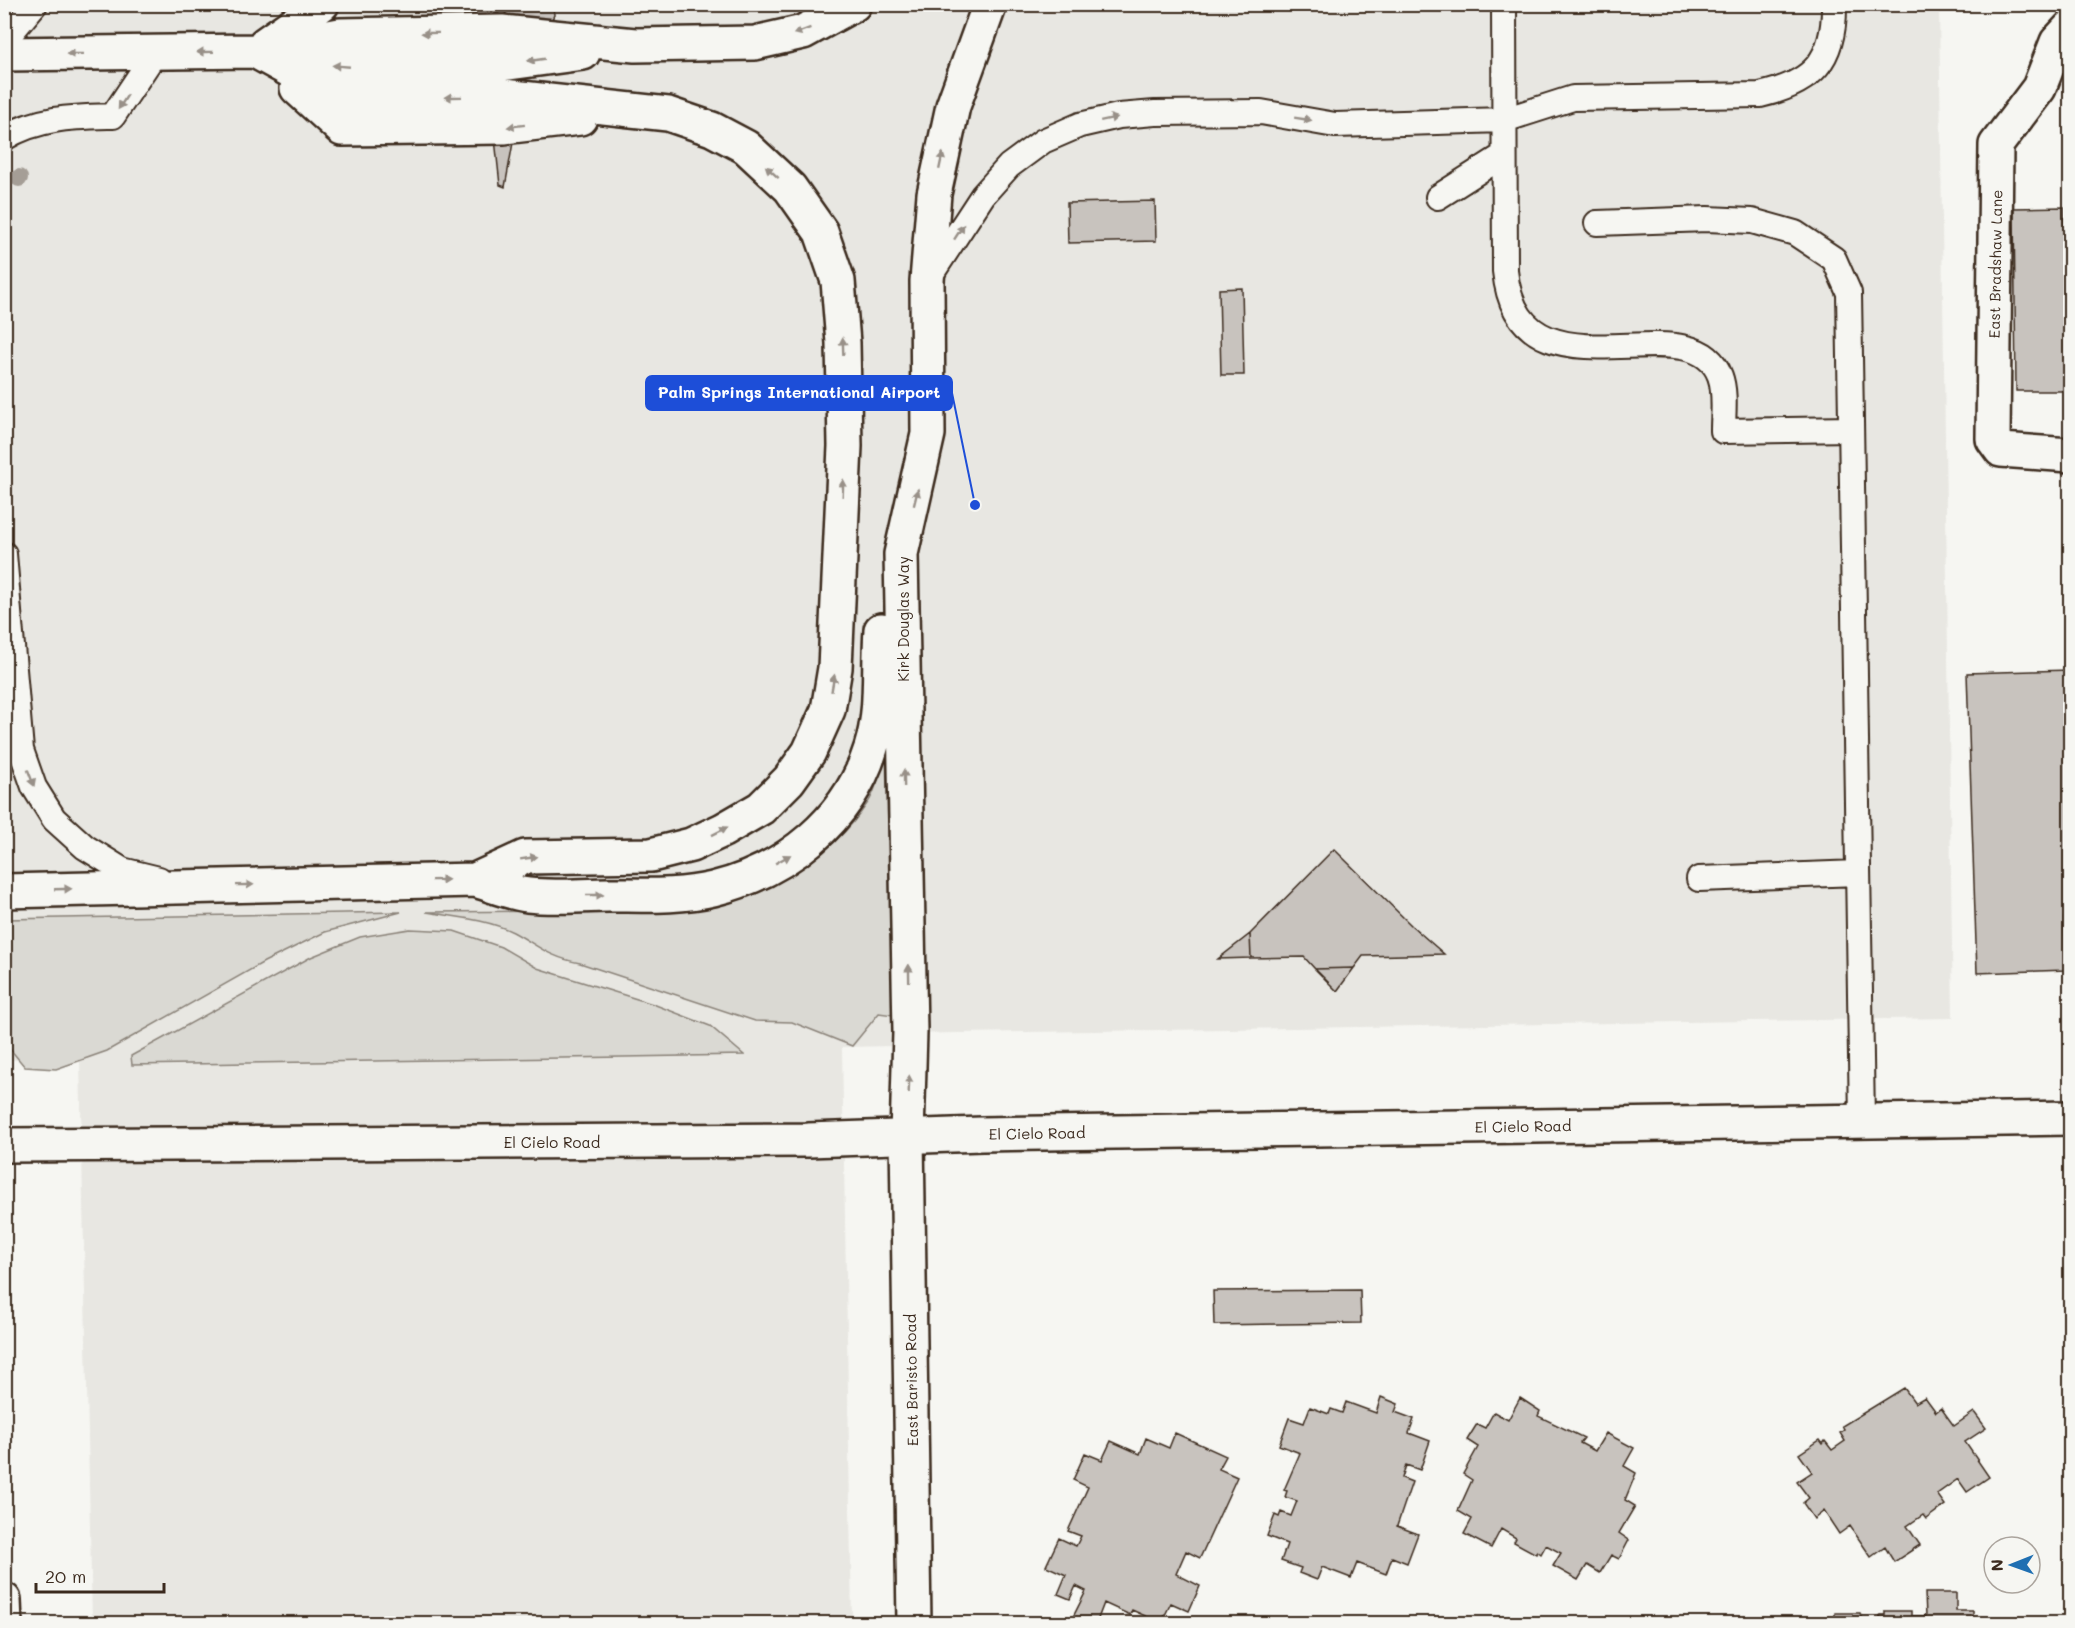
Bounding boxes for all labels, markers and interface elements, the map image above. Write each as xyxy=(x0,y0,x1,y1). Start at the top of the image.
one-way arrow xyxy=(793,26,811,36)
one-way arrow xyxy=(421,28,440,38)
one-way arrow xyxy=(195,47,214,57)
one-way arrow xyxy=(66,49,85,59)
one-way arrow xyxy=(526,55,545,64)
one-way arrow xyxy=(331,61,350,70)
one-way arrow xyxy=(444,92,463,102)
one-way arrow xyxy=(117,93,128,110)
one-way arrow xyxy=(1099,114,1118,123)
one-way arrow xyxy=(1293,115,1312,124)
one-way arrow xyxy=(507,121,526,131)
one-way arrow xyxy=(937,152,947,170)
one-way arrow xyxy=(765,165,780,179)
street label: East Bradshaw Lane xyxy=(1984,189,2006,339)
one-way arrow xyxy=(953,224,964,240)
one-way arrow xyxy=(838,336,847,355)
callout: Palm Springs International Airport xyxy=(646,376,952,410)
text: Palm Springs International Airport xyxy=(658,381,940,402)
one-way arrow xyxy=(838,479,847,498)
one-way arrow xyxy=(911,488,921,507)
street label: Kirk Douglas Way xyxy=(893,556,913,682)
one-way arrow xyxy=(828,673,837,692)
one-way arrow xyxy=(27,769,37,787)
one-way arrow xyxy=(900,769,909,788)
one-way arrow xyxy=(711,827,728,836)
one-way arrow xyxy=(520,854,539,863)
one-way arrow xyxy=(775,854,791,865)
one-way arrow xyxy=(431,876,450,885)
one-way arrow xyxy=(236,880,255,889)
one-way arrow xyxy=(53,885,72,894)
one-way arrow xyxy=(585,890,604,900)
one-way arrow xyxy=(904,964,914,983)
one-way arrow xyxy=(904,1074,913,1093)
street label: El Cielo Road xyxy=(1475,1115,1571,1137)
street label: El Cielo Road xyxy=(989,1122,1085,1144)
street label: El Cielo Road xyxy=(504,1132,600,1152)
street label: East Baristo Road xyxy=(900,1314,922,1446)
north arrow xyxy=(1982,1535,2042,1595)
scale bar xyxy=(36,1556,164,1594)
text: N xyxy=(1986,1559,2007,1572)
text: 20 m xyxy=(45,1564,86,1588)

